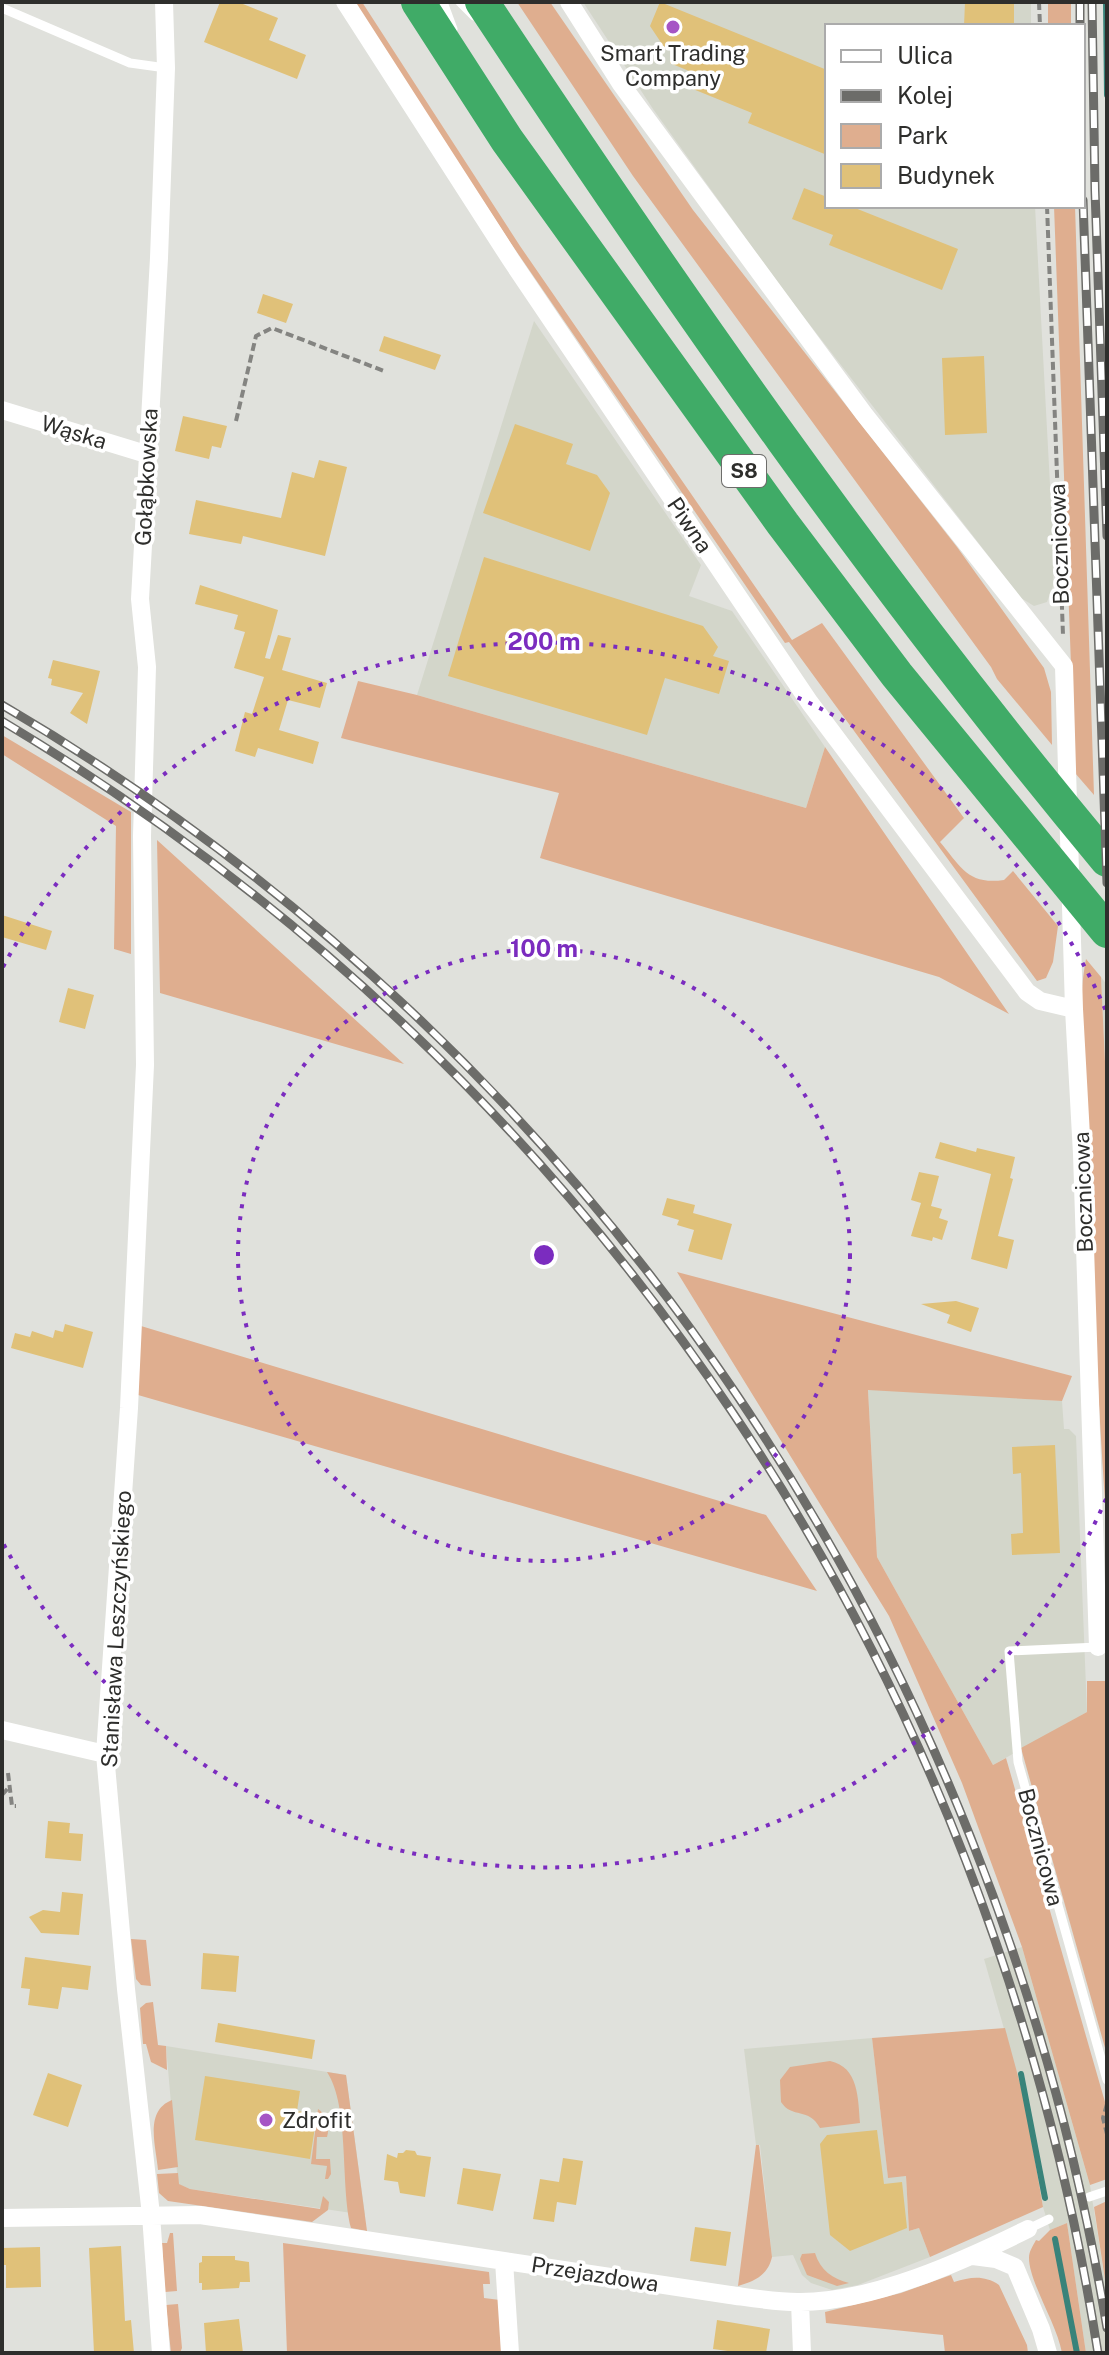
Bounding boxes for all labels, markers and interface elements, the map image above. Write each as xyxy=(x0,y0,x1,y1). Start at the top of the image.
marker: Smart Trading Company xyxy=(664,18,682,36)
legend xyxy=(825,24,1085,208)
place label: Smart Trading Company xyxy=(600,40,746,91)
text: Ulica xyxy=(897,41,953,69)
text: Kolej xyxy=(897,81,953,109)
text: Park xyxy=(897,121,948,149)
text: Budynek xyxy=(897,161,995,189)
street label: Gołąbkowska xyxy=(129,408,163,546)
street label: Wąska xyxy=(38,410,110,454)
road number: S8 xyxy=(722,455,766,487)
street label: Bocznicowa xyxy=(1044,483,1074,605)
street label: Piwna xyxy=(662,492,718,558)
text: 200 m xyxy=(507,627,581,655)
text: 100 m xyxy=(510,934,578,962)
street label: Bocznicowa xyxy=(1068,1131,1098,1253)
centre of rings xyxy=(530,1241,558,1269)
street label: Stanisława Leszczyńskiego xyxy=(96,1490,136,1768)
street label: Bocznicowa xyxy=(1013,1785,1069,1909)
place label: Zdrofit xyxy=(282,2107,352,2133)
marker: Zdrofit xyxy=(257,2111,275,2129)
street label: Przejazdowa xyxy=(529,2251,661,2297)

